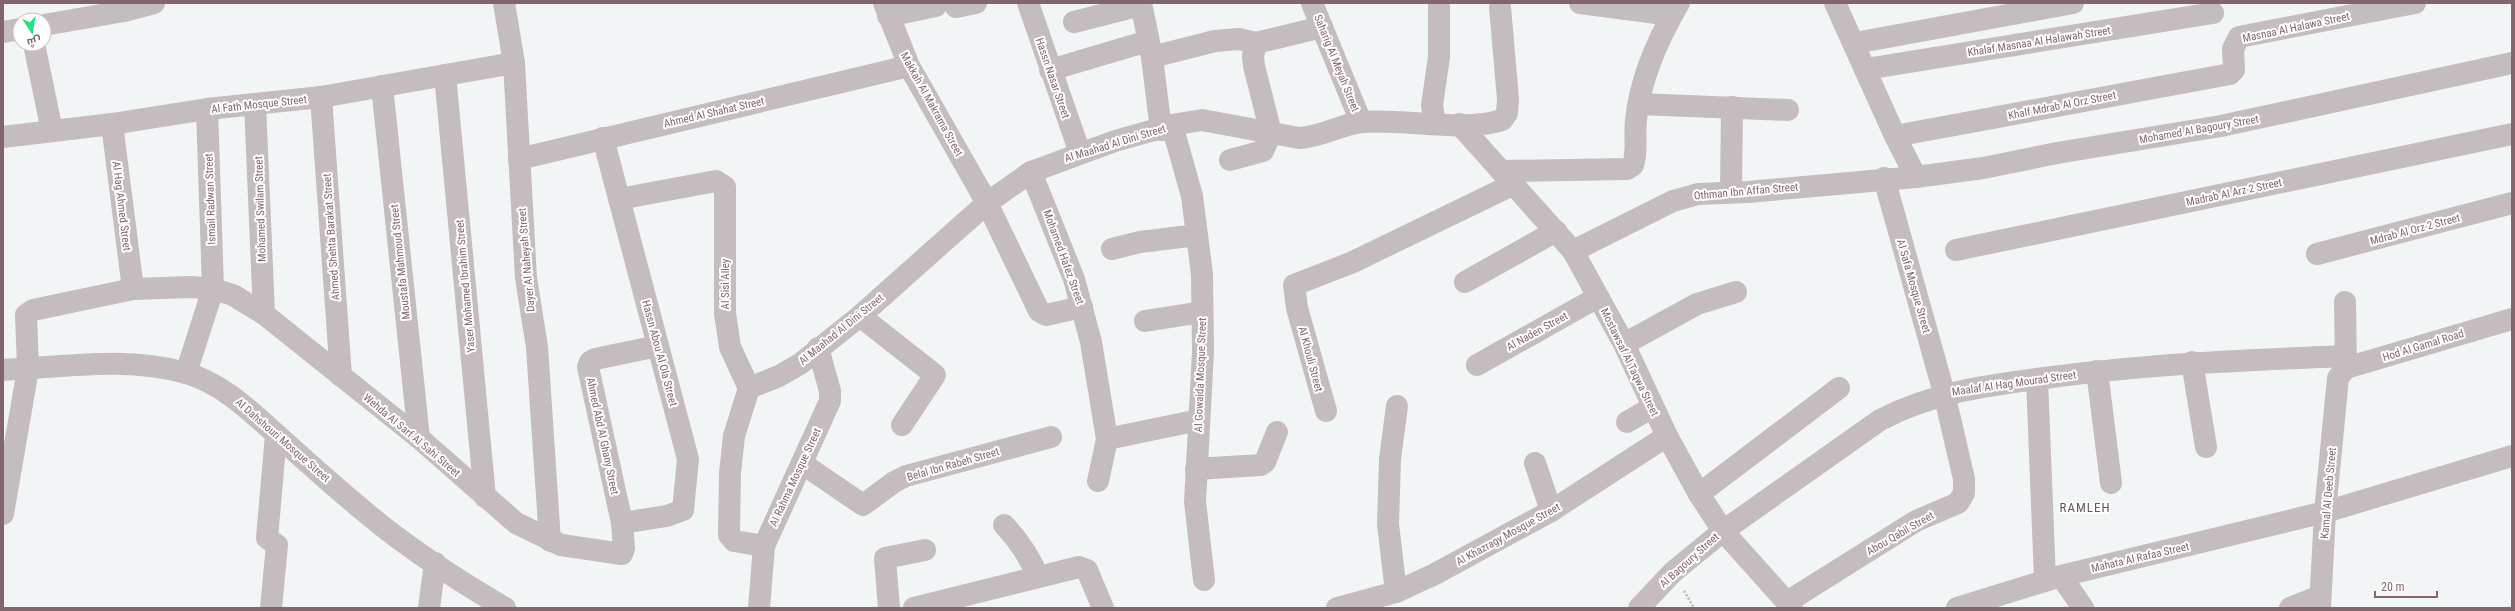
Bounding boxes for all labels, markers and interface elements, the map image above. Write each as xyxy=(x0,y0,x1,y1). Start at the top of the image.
street label: Masnaa Al Halawa Street xyxy=(2241,10,2351,45)
north arrow xyxy=(12,12,52,52)
street label: Saharig Al Meyah Street xyxy=(1311,13,1362,114)
street label: Khalaf Masnaa Al Halawah Street xyxy=(1967,24,2112,59)
text: ش xyxy=(26,33,42,49)
street label: Hassn Nasar Street xyxy=(1033,36,1072,120)
street label: Makkah Al Makrama Street xyxy=(898,50,966,158)
street label: Khalf Mdrab Al Orz Street xyxy=(2007,89,2117,122)
street label: Al Fath Mosque Street xyxy=(211,93,307,116)
street label: Ahmed Al Shahat Street xyxy=(663,95,766,130)
street label: Mohamed Al Bagoury Street xyxy=(2138,113,2260,146)
street label: Al Maahad Al Dini Street xyxy=(1063,122,1167,165)
street label: Ismail Radwan Street xyxy=(202,153,219,245)
street label: Mohamed Swilam Street xyxy=(252,156,269,262)
street label: Al Hag Ahmed Street xyxy=(110,160,133,252)
street label: Ahmed Shehta Barakat Street xyxy=(321,173,342,301)
street label: Madrab Al Arz 2 Street xyxy=(2185,176,2283,209)
street label: Othman Ibn Affan Street xyxy=(1693,180,1799,203)
street label: Moustafa Mahmoud Street xyxy=(388,204,413,320)
street label: Dayer Al Naheyah Street xyxy=(515,207,538,312)
street label: Mohamed Hafez Street xyxy=(1040,208,1087,306)
street label: Mdrab Al Orz 2 Street xyxy=(2369,211,2462,248)
street label: Yaser Mohamed Ibrahim Street xyxy=(453,219,478,353)
street label: Al Safa Mosque Street xyxy=(1894,238,1933,334)
street label: Al Sisi Alley xyxy=(719,258,732,309)
street label: Al Maahad Al Dini Street xyxy=(796,291,886,368)
street label: Hassn Abou Al Ola Street xyxy=(639,299,680,408)
street label: Mostawsaf Al Taqwa Street xyxy=(1598,306,1661,418)
street label: Al Naden Street xyxy=(1504,309,1570,354)
street label: Al Gowaida Mosque Street xyxy=(1192,317,1209,433)
street label: Al Khouli Street xyxy=(1296,325,1325,393)
street label: Hod Al Gamal Road xyxy=(2381,327,2465,364)
street label: Maalaf Al Hag Mourad Street xyxy=(1951,368,2077,399)
street label: Ahmed Abd Al Ghany Street xyxy=(584,376,621,496)
street label: Wehda Al Sarf Al Sahi Street xyxy=(361,391,463,480)
street label: Al Dahshouri Mosque Street xyxy=(233,396,333,485)
street label: Al Rahma Mosque Street xyxy=(767,426,824,528)
street label: Belal Ibn Rabeh Street xyxy=(906,445,1001,484)
street label: Kamal Al Deeb Street xyxy=(2318,447,2339,539)
street label: Al Khazragy Mosque Street xyxy=(1454,500,1563,568)
district label: RAMLEH xyxy=(2060,500,2110,515)
street label: Abou Qabil Street xyxy=(1864,509,1936,558)
street label: Al Bagoury Street xyxy=(1657,530,1722,590)
street label: Mahata Al Rafaa Street xyxy=(2090,540,2190,575)
scale bar xyxy=(2375,573,2437,599)
text: 20 m xyxy=(2381,580,2405,594)

